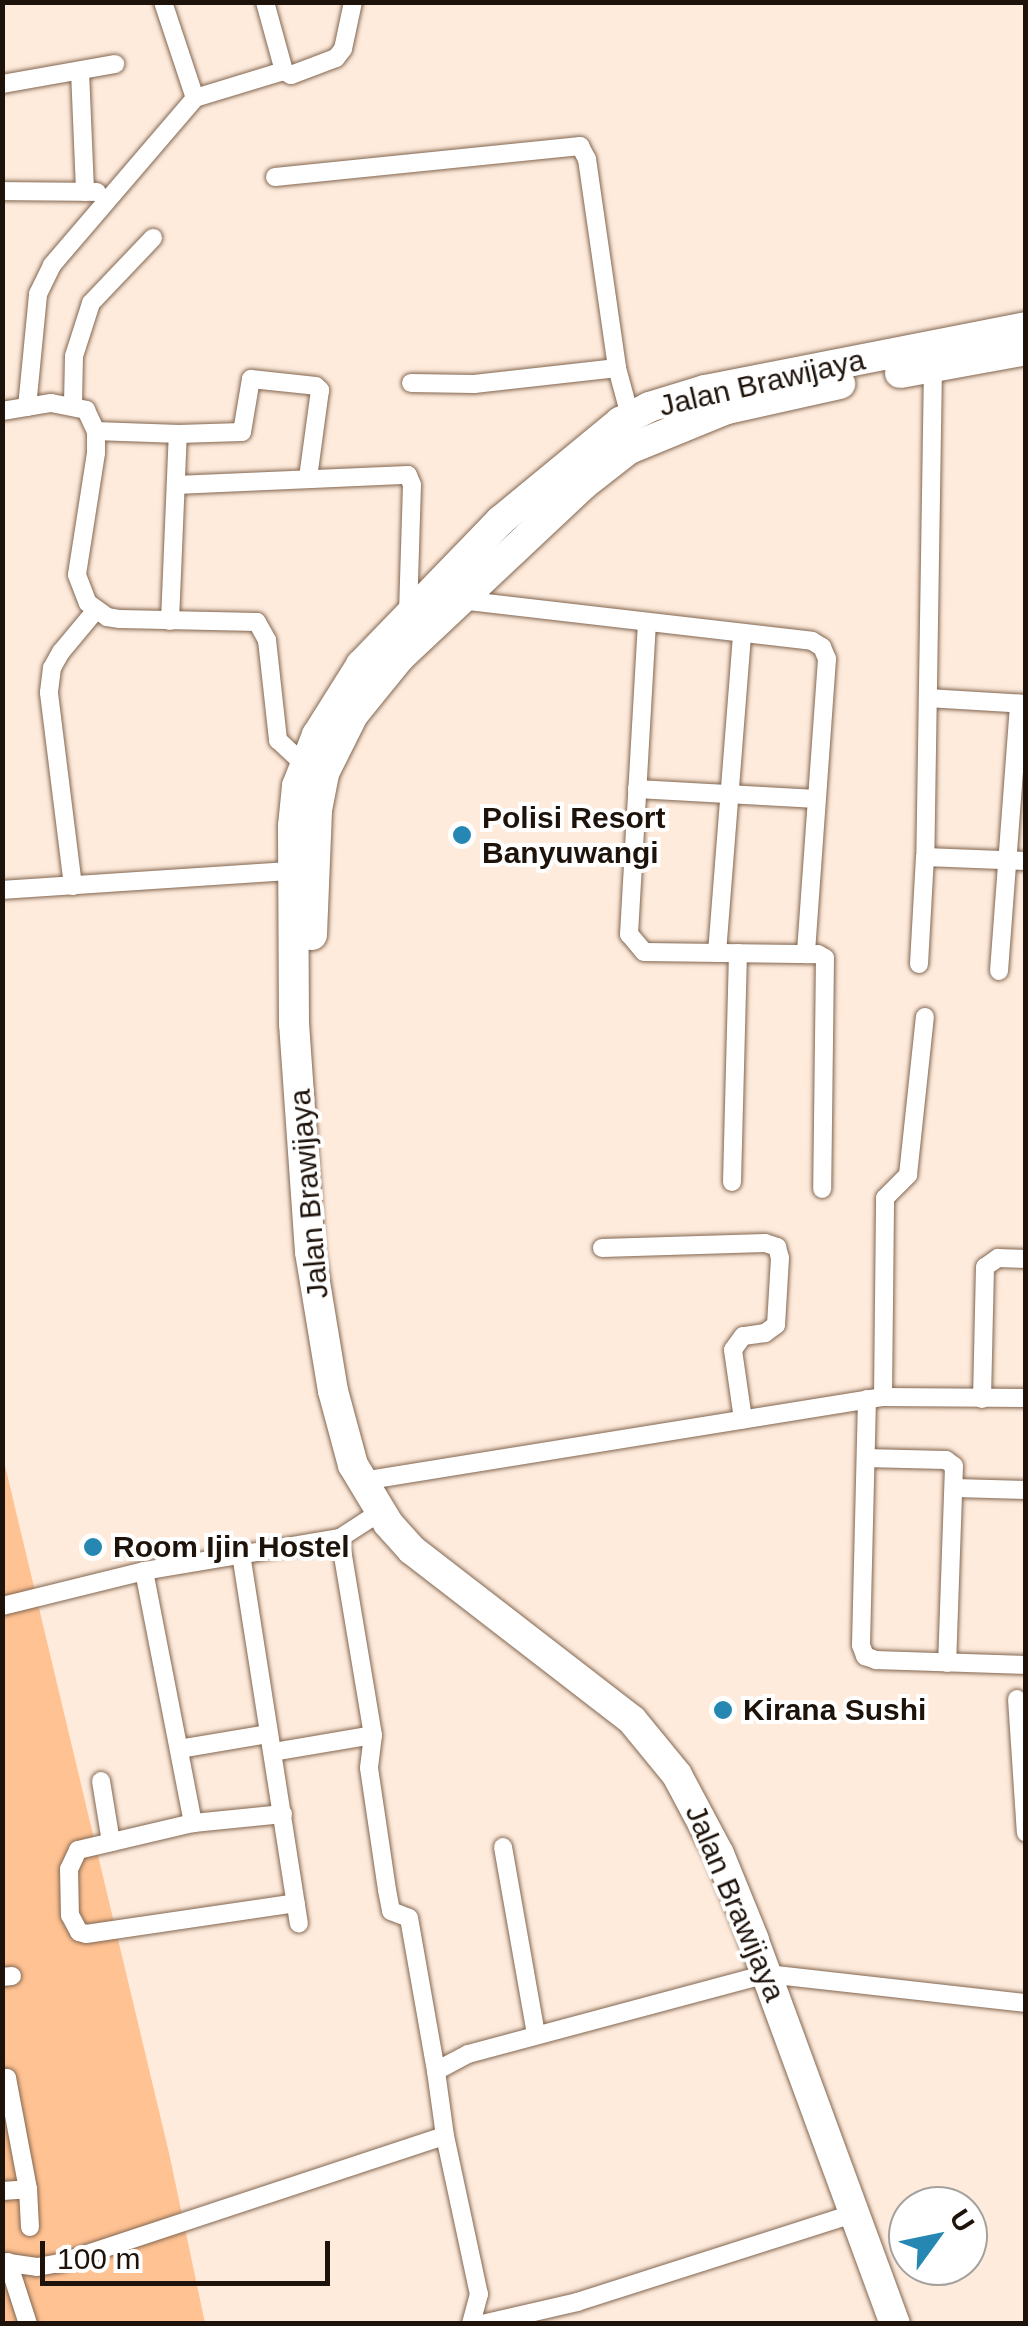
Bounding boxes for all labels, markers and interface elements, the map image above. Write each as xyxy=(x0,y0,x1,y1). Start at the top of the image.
street label: Jalan Brawijaya xyxy=(656,342,868,424)
place label: Polisi Resort Banyuwangi xyxy=(482,800,665,870)
marker: Polisi Resort Banyuwangi xyxy=(451,824,473,846)
street label: Jalan Brawijaya xyxy=(282,1088,336,1300)
place label: Room Ijin Hostel xyxy=(113,1529,350,1565)
marker: Room Ijin Hostel xyxy=(82,1536,104,1558)
place label: Kirana Sushi xyxy=(743,1692,926,1728)
marker: Kirana Sushi xyxy=(712,1699,734,1721)
street label: Jalan Brawijaya xyxy=(677,1799,793,2007)
north arrow xyxy=(888,2186,988,2286)
text: U xyxy=(943,2204,980,2237)
scale bar xyxy=(45,2221,335,2283)
text: 100 m xyxy=(57,2242,140,2275)

